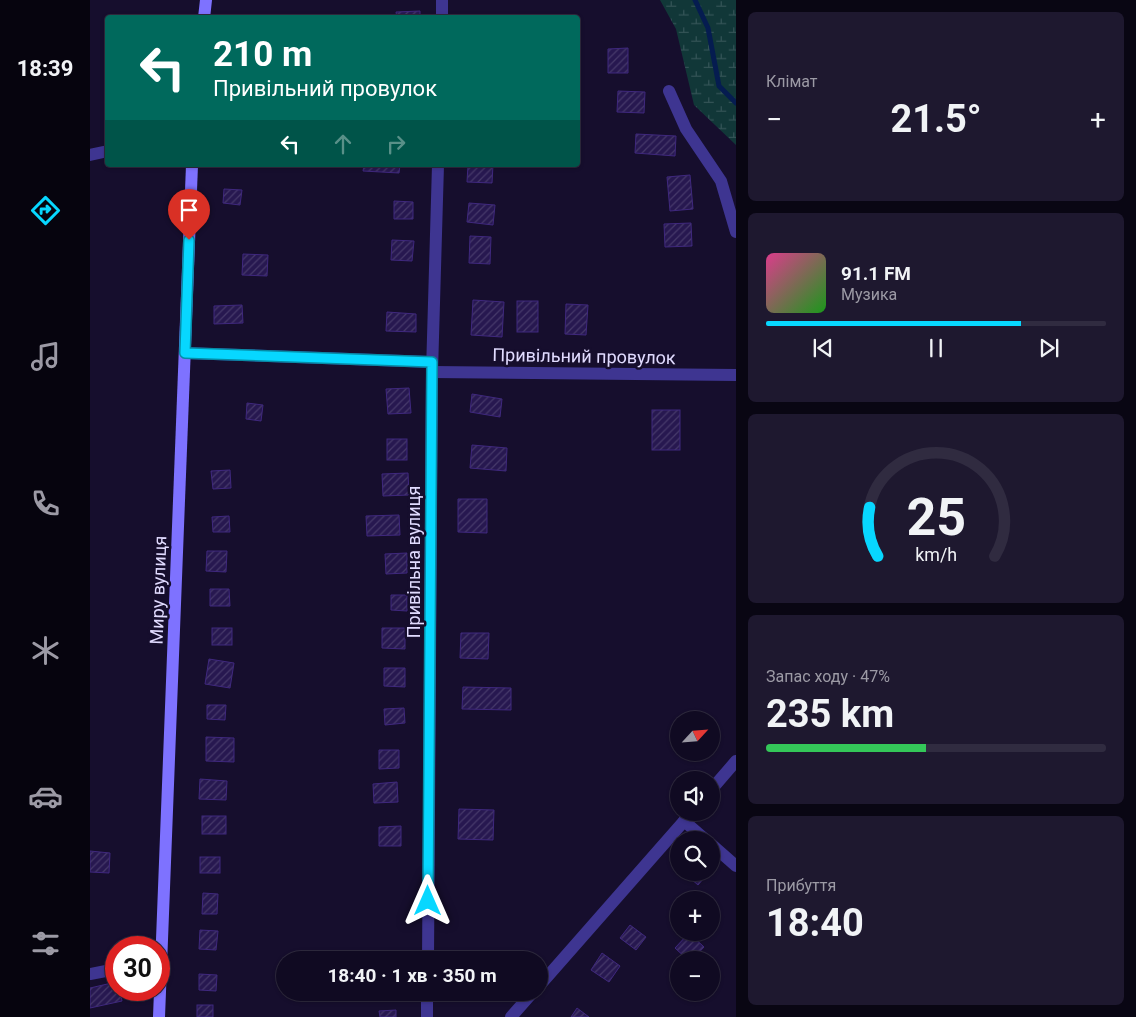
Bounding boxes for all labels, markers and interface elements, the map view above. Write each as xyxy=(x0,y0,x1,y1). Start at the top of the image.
text: 210 m xyxy=(213,34,312,75)
icon: left xyxy=(130,35,195,100)
text: 18:39 xyxy=(17,56,73,81)
text: Клімат xyxy=(766,72,818,91)
text: Привільний провулок xyxy=(213,76,437,101)
text: 21.5° xyxy=(890,97,982,141)
text: − xyxy=(766,103,782,136)
text: + xyxy=(1090,103,1106,136)
icon: left xyxy=(276,130,304,158)
icon: ahead xyxy=(329,130,357,158)
icon: right xyxy=(382,130,410,158)
pin xyxy=(168,189,210,240)
icon: directions xyxy=(28,193,63,228)
icon: arrive xyxy=(175,196,203,224)
text: 91.1 FM xyxy=(841,262,911,285)
text: Музика xyxy=(841,285,897,304)
icon: previous xyxy=(809,334,837,362)
icon: pause xyxy=(922,334,950,362)
icon: next xyxy=(1035,334,1063,362)
icon: music xyxy=(28,339,63,374)
street label: Привільний провулок xyxy=(492,344,676,368)
icon: phone xyxy=(28,486,63,521)
street label: Привільна вулиця xyxy=(403,486,424,638)
text: 25 xyxy=(906,487,966,548)
street label: Миру вулиця xyxy=(146,535,170,645)
text: km/h xyxy=(915,544,957,565)
icon: climate xyxy=(28,633,63,668)
text: Запас ходу · 47% xyxy=(766,667,890,686)
text: 235 km xyxy=(766,692,894,736)
north arrow xyxy=(670,711,720,761)
map controls xyxy=(670,711,720,1001)
button: sound xyxy=(670,771,720,821)
icon: car xyxy=(28,779,63,814)
button: search xyxy=(670,831,720,881)
position arrow xyxy=(401,874,453,926)
text: Прибуття xyxy=(766,876,836,895)
button: + xyxy=(670,891,720,941)
text: 18:40 xyxy=(766,901,864,945)
icon: filters xyxy=(28,926,63,961)
speed limit sign: 30 xyxy=(105,936,170,1001)
button: − xyxy=(670,951,720,1001)
text: 18:40 · 1 хв · 350 m xyxy=(327,964,497,987)

